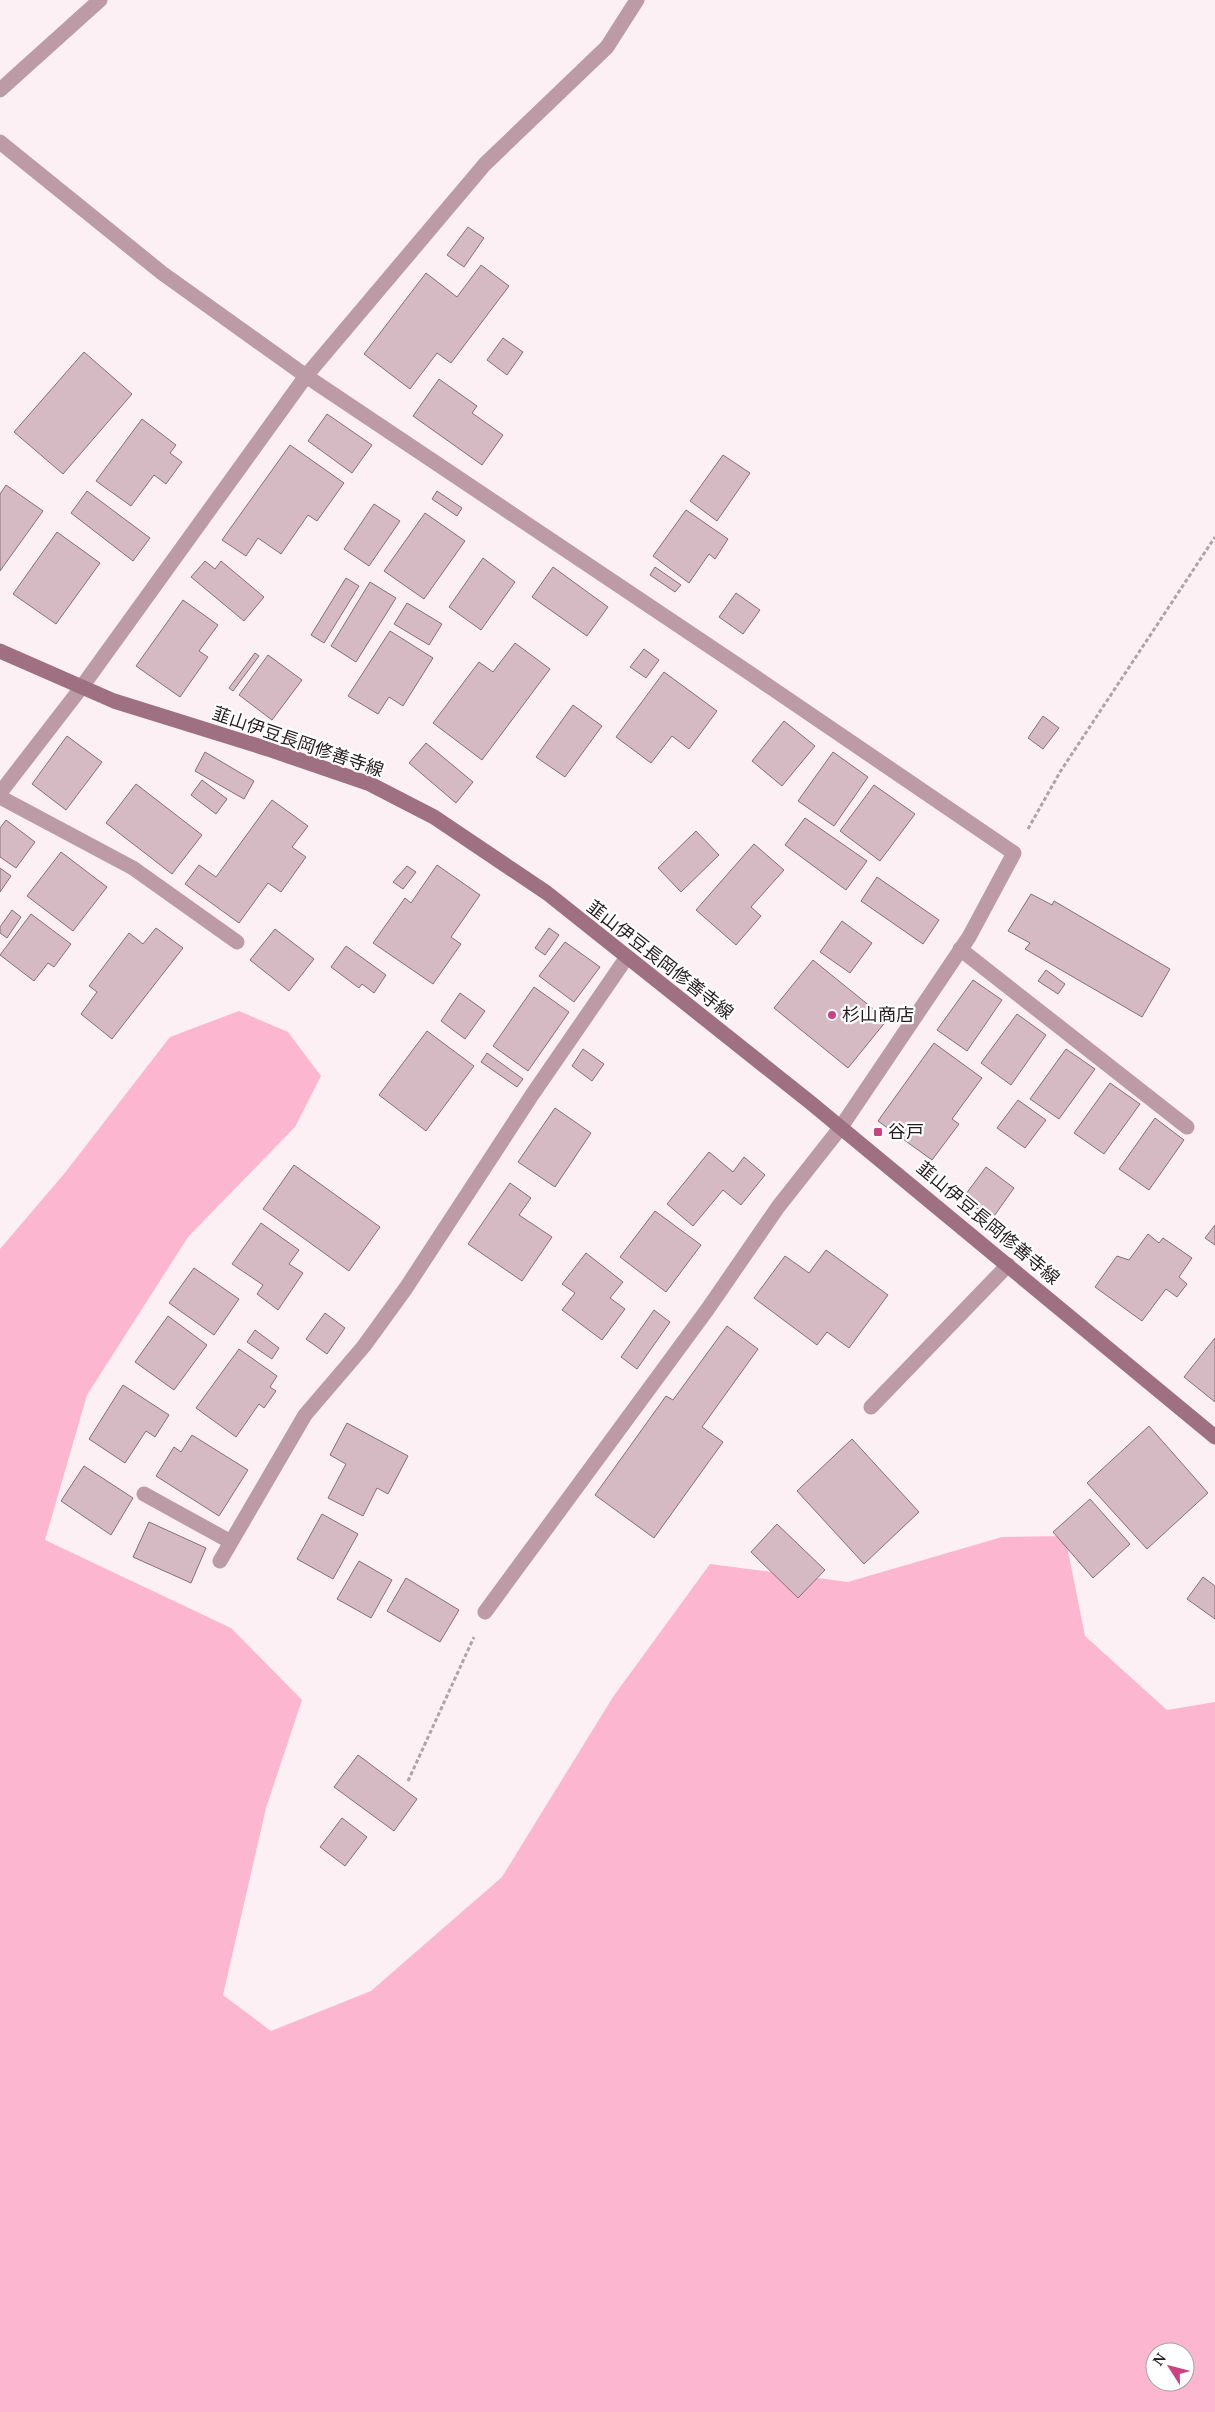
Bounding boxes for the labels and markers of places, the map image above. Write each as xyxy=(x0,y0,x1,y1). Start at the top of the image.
place label: 杉山商店 xyxy=(842,1002,914,1026)
marker: 杉山商店 xyxy=(826,1009,838,1021)
place label: 谷戸 xyxy=(888,1119,924,1143)
marker: 谷戸 xyxy=(872,1126,884,1138)

